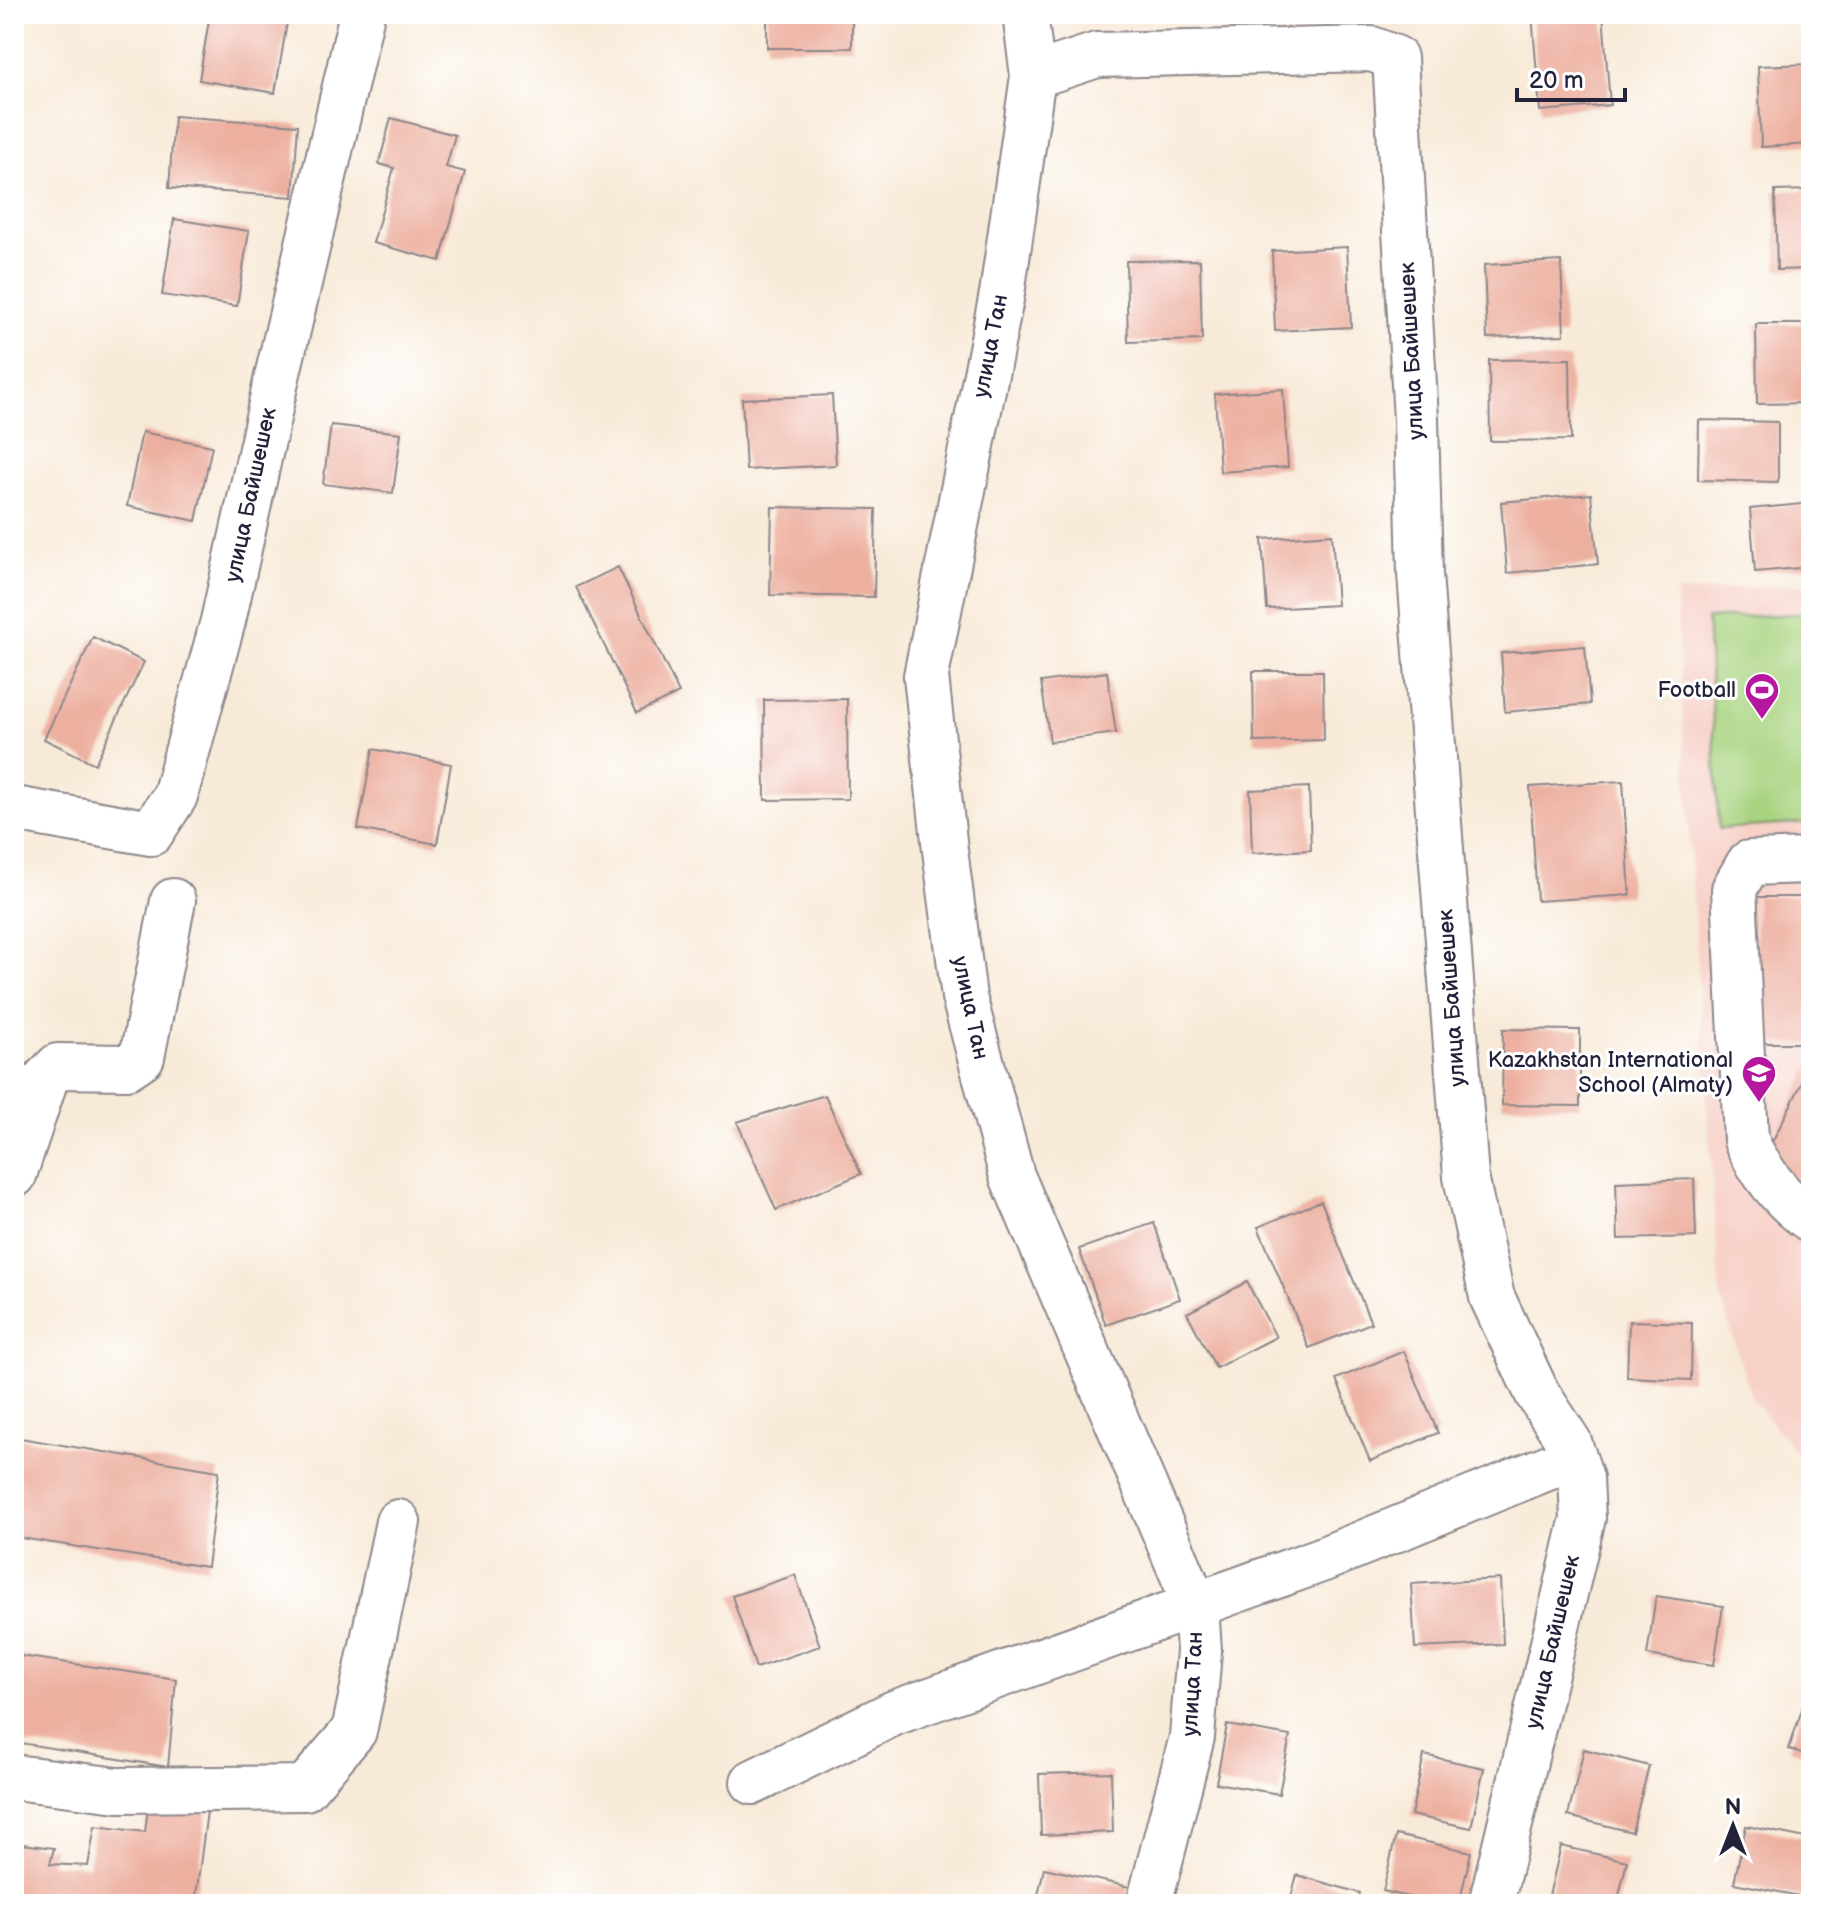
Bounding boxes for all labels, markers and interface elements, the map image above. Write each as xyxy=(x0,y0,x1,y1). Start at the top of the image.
scale bar xyxy=(1517,52,1625,102)
text: 20 m xyxy=(1529,66,1584,95)
street label: улица Байшешек xyxy=(1394,261,1430,440)
street label: улица Тан xyxy=(968,292,1014,400)
street label: улица Байшешек xyxy=(219,405,283,585)
sports icon: Football xyxy=(1743,671,1781,721)
place label: Football xyxy=(1657,677,1736,704)
street label: улица Байшешек xyxy=(1432,908,1472,1088)
street label: улица Тан xyxy=(946,954,994,1062)
place label: Kazakhstan International School (Almaty) xyxy=(1488,1047,1733,1099)
school or university icon: Kazakhstan International School (Almaty) xyxy=(1740,1054,1778,1104)
street label: улица Байшешек xyxy=(1520,1552,1586,1732)
street label: улица Тан xyxy=(1177,1631,1209,1737)
north arrow xyxy=(1693,1786,1773,1866)
text: N xyxy=(1725,1794,1741,1821)

